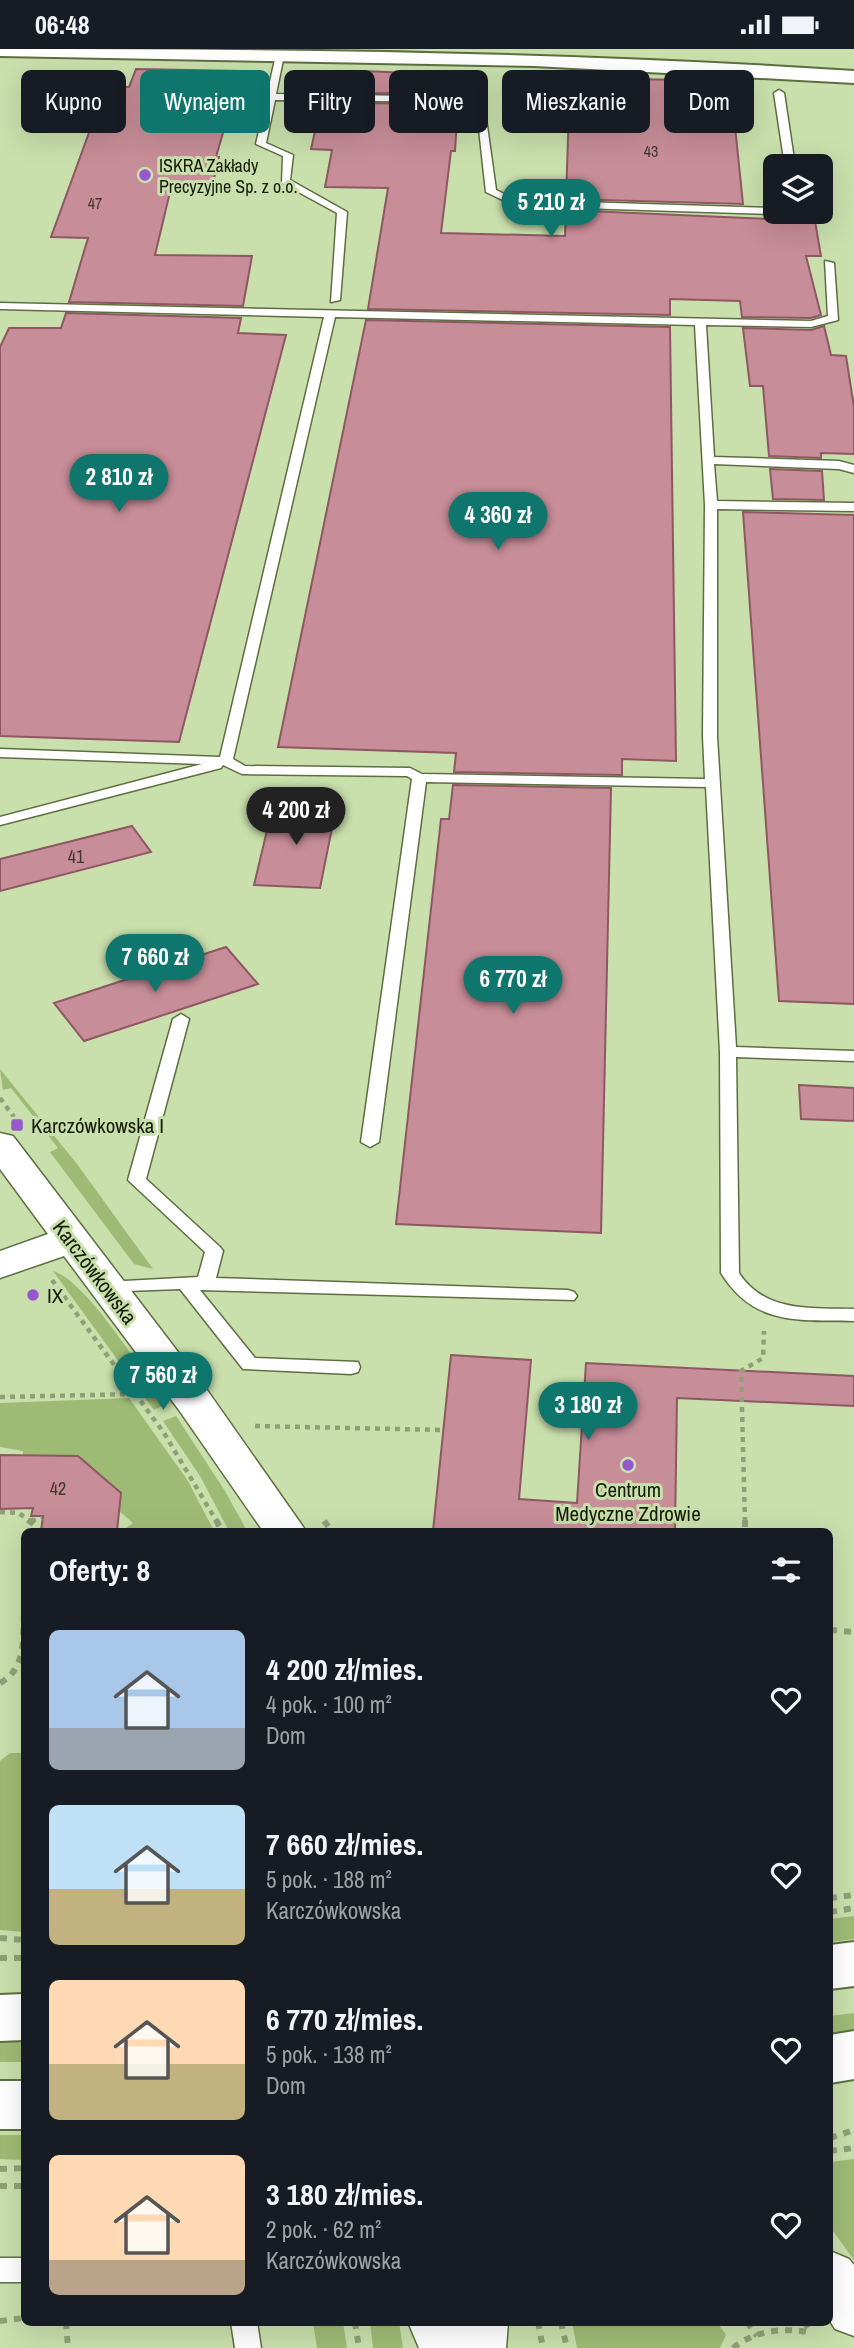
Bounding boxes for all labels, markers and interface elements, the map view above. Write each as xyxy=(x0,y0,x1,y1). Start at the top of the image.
text: 06:48 xyxy=(35,7,90,42)
chip: Kupno xyxy=(21,70,126,133)
chip: Wynajem xyxy=(140,70,270,133)
chip: Filtry xyxy=(284,70,375,133)
chip: Nowe xyxy=(389,70,488,133)
chip: Mieszkanie xyxy=(502,70,650,133)
chip: Dom xyxy=(664,70,754,133)
house number: 43 xyxy=(644,140,658,162)
place label: ISKRA Zakłady Precyzyjne Sp. z o.o. xyxy=(159,153,298,199)
map controls xyxy=(763,154,833,224)
button: layers xyxy=(763,154,833,224)
marker: ISKRA Zakłady Precyzyjne Sp. z o.o. xyxy=(137,167,153,183)
pin: 5 210 zł xyxy=(479,179,623,239)
text: 5 210 zł xyxy=(517,186,585,217)
house number: 47 xyxy=(88,192,102,214)
pin: 2 810 zł xyxy=(47,455,191,514)
text: 2 810 zł xyxy=(85,461,153,492)
pin: 4 360 zł xyxy=(426,493,570,552)
text: 4 360 zł xyxy=(464,499,532,530)
pin: 4 200 zł xyxy=(224,787,368,847)
text: 4 200 zł xyxy=(262,794,330,825)
house number: 41 xyxy=(68,844,85,869)
pin: 7 660 zł xyxy=(83,935,227,994)
text: 7 660 zł xyxy=(121,941,189,972)
pin: 6 770 zł xyxy=(441,957,585,1016)
text: 6 770 zł xyxy=(479,963,547,994)
place label: Karczówkowska I xyxy=(31,1111,164,1140)
marker: Karczówkowska I xyxy=(9,1117,25,1133)
street label: Karczówkowska xyxy=(46,1214,144,1330)
place label: IX xyxy=(47,1281,64,1310)
marker: IX xyxy=(25,1287,41,1303)
pin: 7 560 zł xyxy=(91,1353,235,1412)
text: 7 560 zł xyxy=(129,1359,197,1390)
pin: 3 180 zł xyxy=(516,1383,660,1442)
text: 3 180 zł xyxy=(554,1389,622,1420)
marker: Centrum Medyczne Zdrowie xyxy=(620,1457,636,1473)
place label: Centrum Medyczne Zdrowie xyxy=(555,1475,701,1528)
house number: 42 xyxy=(50,1476,66,1501)
text: Oferty: 8 xyxy=(49,1550,150,1590)
icon: filters xyxy=(767,1551,805,1589)
text: 4 200 zł/mies. xyxy=(266,1649,423,1689)
icon: home xyxy=(105,1658,189,1742)
icon: heart xyxy=(767,1681,805,1719)
text: 4 pok. · 100 m² xyxy=(266,1689,392,1720)
text: Dom xyxy=(266,1720,306,1751)
text: 7 660 zł/mies. xyxy=(266,1824,423,1864)
icon: home xyxy=(105,1833,189,1917)
icon: heart xyxy=(767,1856,805,1894)
text: 5 pok. · 188 m² xyxy=(266,1864,392,1895)
text: Karczówkowska xyxy=(266,1895,401,1926)
text: 6 770 zł/mies. xyxy=(266,1999,423,2039)
icon: home xyxy=(105,2008,189,2092)
icon: heart xyxy=(767,2031,805,2069)
text: 5 pok. · 138 m² xyxy=(266,2039,392,2070)
text: Dom xyxy=(266,2070,306,2101)
text: 3 180 zł/mies. xyxy=(266,2174,423,2214)
icon: home xyxy=(105,2183,189,2267)
icon: heart xyxy=(767,2206,805,2244)
text: 2 pok. · 62 m² xyxy=(266,2214,381,2245)
text: Karczówkowska xyxy=(266,2245,401,2276)

